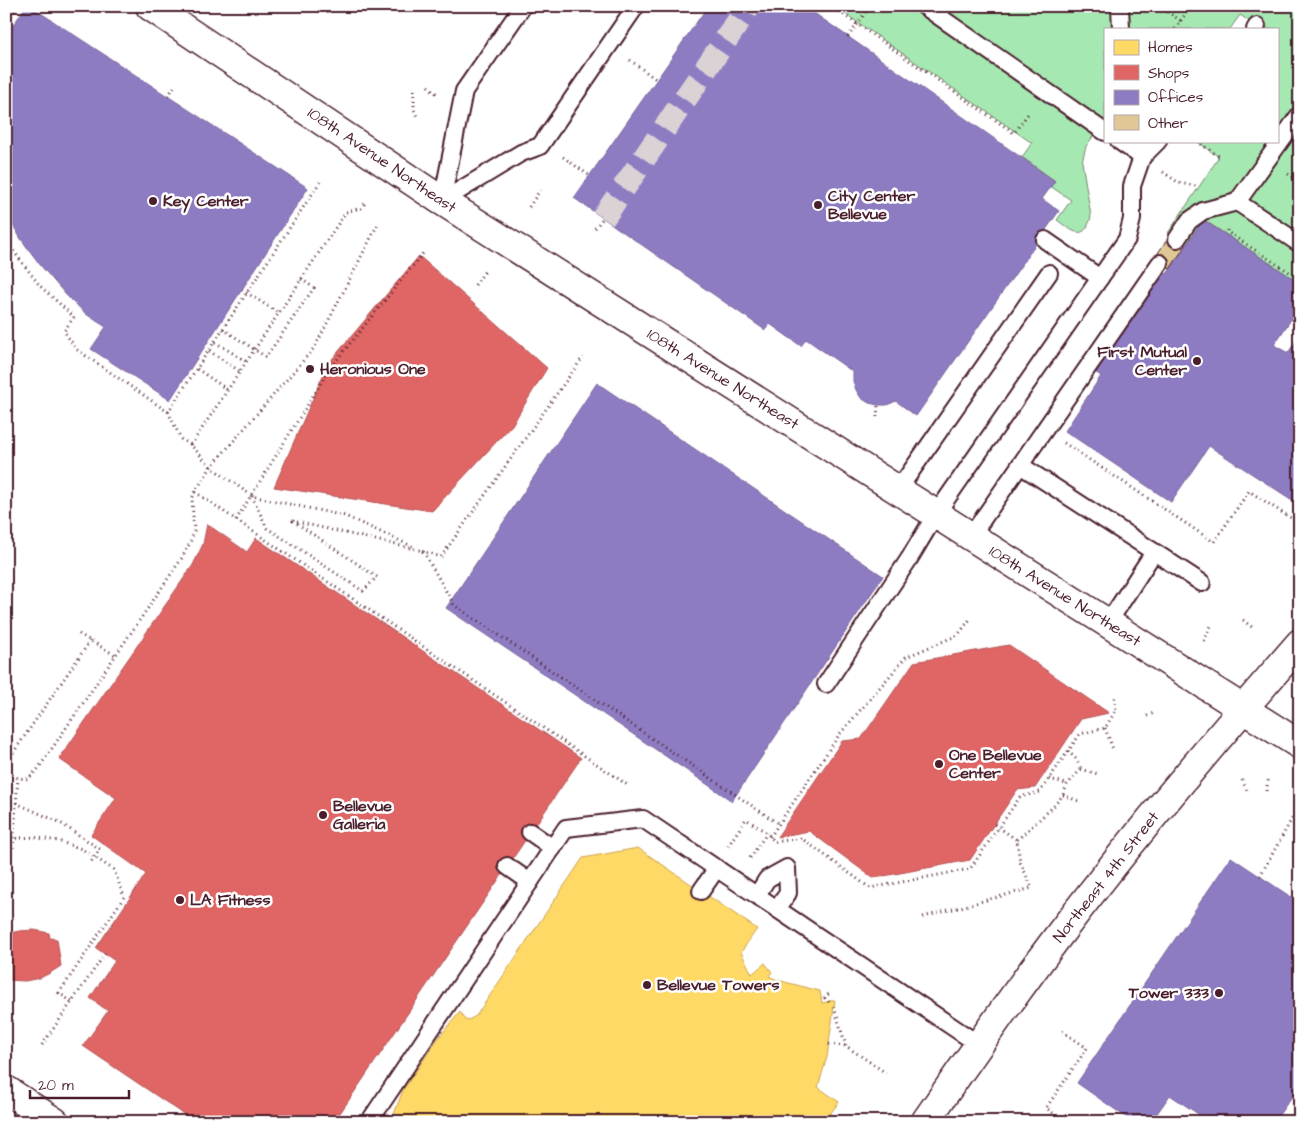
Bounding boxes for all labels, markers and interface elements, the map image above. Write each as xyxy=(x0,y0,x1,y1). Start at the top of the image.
legend xyxy=(1104,28,1278,142)
text: Homes xyxy=(1148,37,1193,58)
text: Shops xyxy=(1148,63,1190,84)
text: Offices xyxy=(1148,87,1204,108)
street label: 108th Avenue Northeast xyxy=(303,102,461,218)
text: Other xyxy=(1148,113,1188,134)
place label: City Center Bellevue xyxy=(828,185,916,225)
place label: Key Center xyxy=(163,190,249,213)
marker: Key Center xyxy=(147,195,159,207)
marker: City Center Bellevue xyxy=(812,199,824,211)
street label: 108th Avenue Northeast xyxy=(643,323,804,435)
place label: First Mutual Center xyxy=(1097,341,1187,381)
marker: First Mutual Center xyxy=(1191,355,1203,367)
place label: Heronious One xyxy=(320,358,426,380)
marker: Heronious One xyxy=(304,363,316,375)
street label: 108th Avenue Northeast xyxy=(985,540,1146,652)
place label: One Bellevue Center xyxy=(949,744,1042,784)
marker: One Bellevue Center xyxy=(933,758,945,770)
place label: Bellevue Galleria xyxy=(333,795,392,835)
street label: Northeast 4th Street xyxy=(1048,806,1165,947)
marker: Bellevue Galleria xyxy=(317,809,329,821)
place label: LA Fitness xyxy=(190,889,270,911)
marker: LA Fitness xyxy=(174,894,186,906)
place label: Bellevue Towers xyxy=(657,974,780,996)
marker: Bellevue Towers xyxy=(641,979,653,991)
place label: Tower 333 xyxy=(1128,982,1210,1004)
marker: Tower 333 xyxy=(1213,987,1225,999)
scale bar xyxy=(30,1068,129,1100)
text: 20 m xyxy=(38,1075,74,1096)

